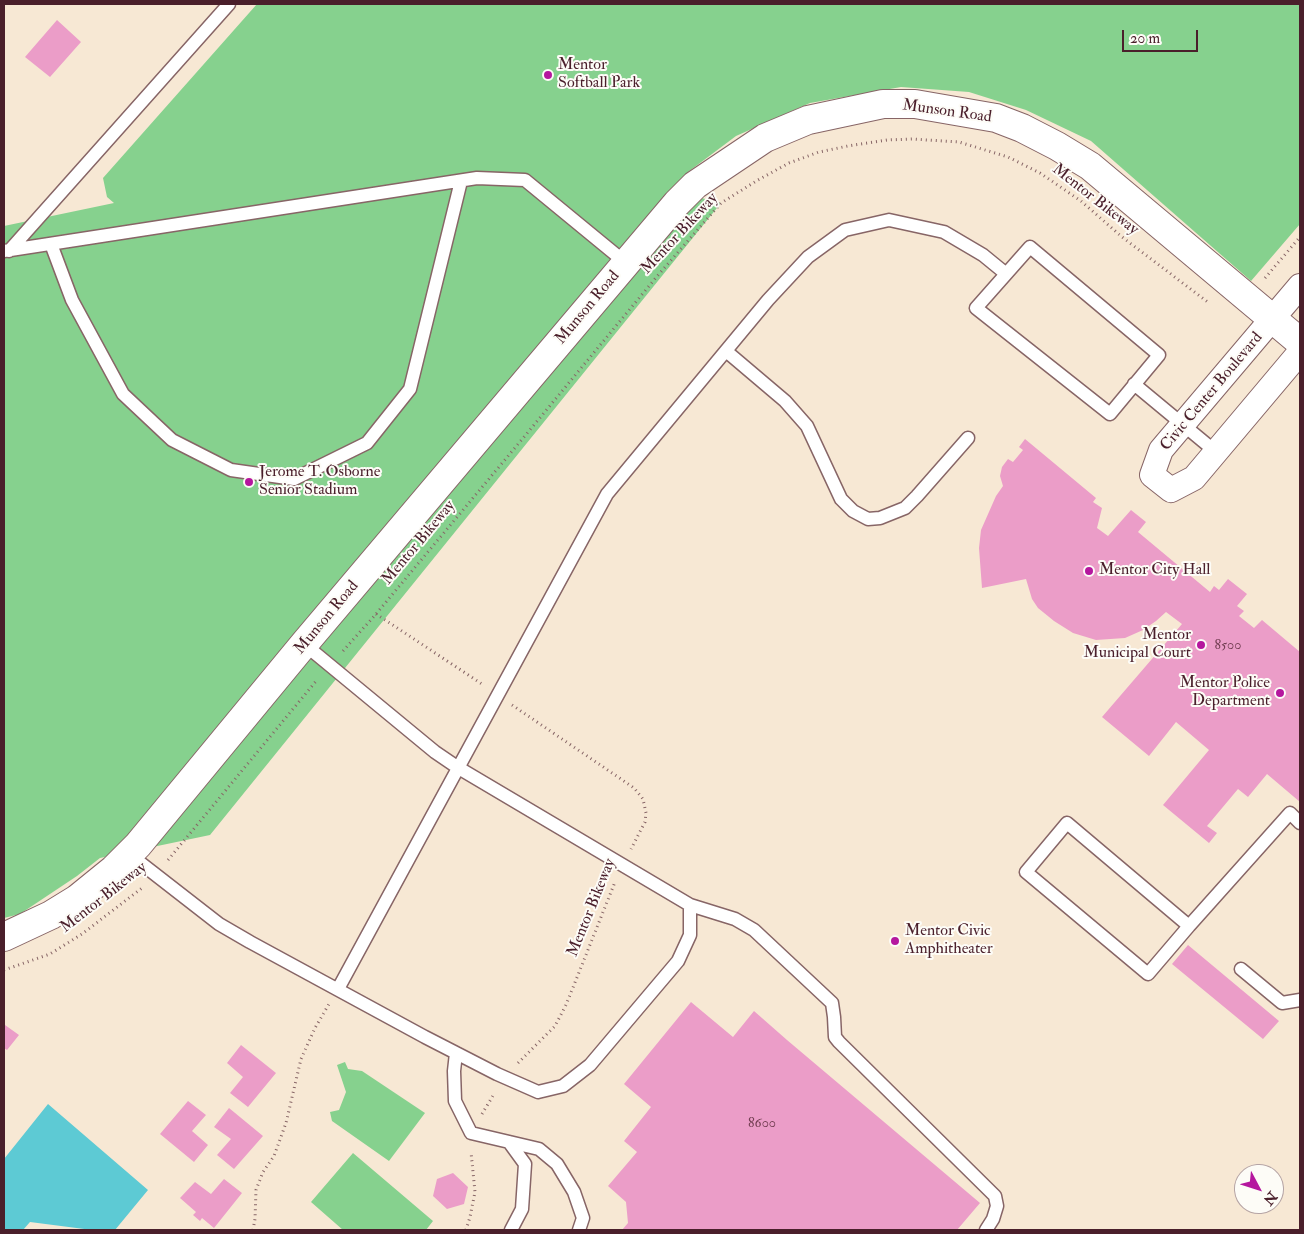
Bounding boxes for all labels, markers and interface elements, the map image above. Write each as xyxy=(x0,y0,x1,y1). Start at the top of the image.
scale bar xyxy=(1124,20,1200,52)
text: 20 m xyxy=(1130,29,1160,48)
place label: Mentor Softball Park xyxy=(558,56,640,94)
marker: Mentor Softball Park xyxy=(542,69,554,81)
street label: Munson Road xyxy=(901,96,993,128)
street label: Mentor Bikeway xyxy=(1048,160,1142,240)
street label: Mentor Bikeway xyxy=(637,189,723,279)
street label: Munson Road xyxy=(552,267,624,349)
street label: Civic Center Boulevard xyxy=(1157,329,1267,455)
place label: Jerome T. Osborne Senior Stadium xyxy=(259,463,380,501)
marker: Jerome T. Osborne Senior Stadium xyxy=(243,476,255,488)
street label: Mentor Bikeway xyxy=(378,497,460,589)
place label: Mentor City Hall xyxy=(1099,561,1210,581)
marker: Mentor City Hall xyxy=(1083,565,1095,577)
street label: Munson Road xyxy=(291,577,363,659)
place label: Mentor Municipal Court xyxy=(1083,626,1191,664)
house number: 8500 xyxy=(1215,638,1241,654)
marker: Mentor Municipal Court xyxy=(1195,639,1207,651)
place label: Mentor Police Department xyxy=(1180,674,1270,712)
marker: Mentor Police Department xyxy=(1274,687,1286,699)
street label: Mentor Bikeway xyxy=(564,856,620,960)
street label: Mentor Bikeway xyxy=(57,858,151,938)
place label: Mentor Civic Amphitheater xyxy=(905,922,993,960)
marker: Mentor Civic Amphitheater xyxy=(889,935,901,947)
house number: 8600 xyxy=(748,1116,776,1132)
north arrow xyxy=(1234,1164,1284,1214)
text: N xyxy=(1260,1188,1281,1209)

